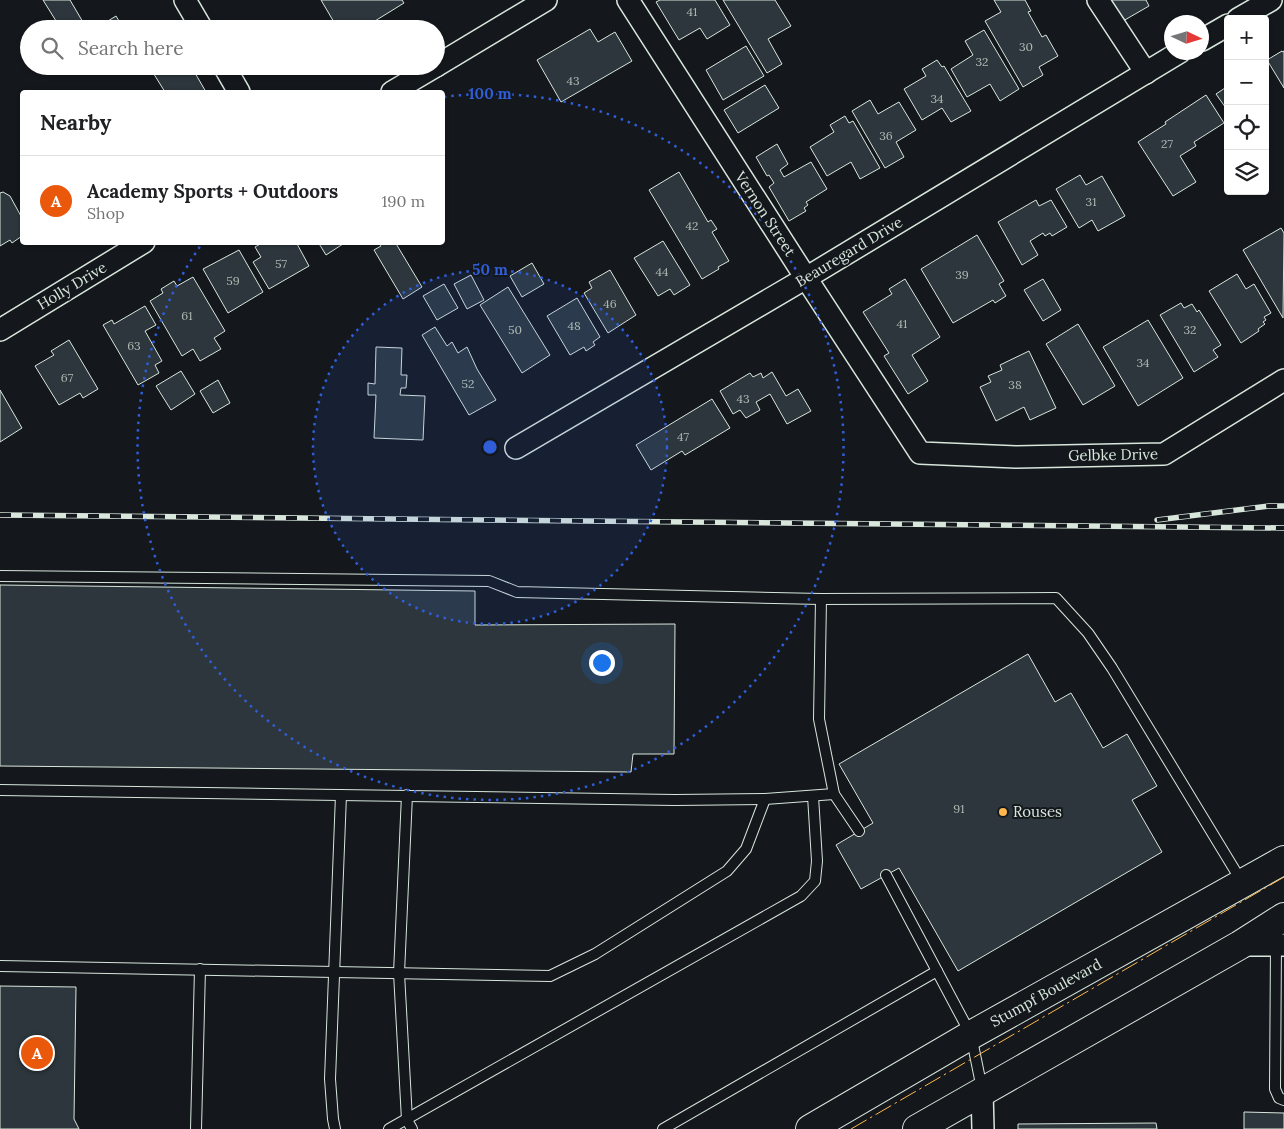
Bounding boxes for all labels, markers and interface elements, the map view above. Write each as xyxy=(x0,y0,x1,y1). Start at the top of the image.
house number: 41 xyxy=(687,4,697,19)
north arrow xyxy=(1164,15,1209,60)
map controls xyxy=(1224,15,1269,195)
button: + xyxy=(1224,15,1269,60)
search box xyxy=(20,20,445,75)
icon: search xyxy=(38,34,66,62)
text: Search here xyxy=(78,36,184,60)
house number: 30 xyxy=(1019,39,1033,54)
house number: 32 xyxy=(975,54,989,69)
button: − xyxy=(1224,60,1269,105)
house number: 43 xyxy=(566,73,580,88)
text: 100 m xyxy=(469,84,512,103)
house number: 34 xyxy=(930,91,944,106)
button: locate xyxy=(1224,105,1269,150)
text: Nearby xyxy=(40,109,111,136)
house number: 36 xyxy=(879,128,893,143)
house number: 27 xyxy=(1161,136,1173,151)
button: layers xyxy=(1224,150,1269,195)
street label: Vernon Street xyxy=(730,167,800,260)
text: Academy Sports + Outdoors xyxy=(87,179,338,203)
text: A xyxy=(51,191,61,211)
text: 190 m xyxy=(381,191,425,211)
house number: 31 xyxy=(1085,194,1097,209)
text: Shop xyxy=(87,203,125,223)
street label: Beauregard Drive xyxy=(792,212,906,291)
house number: 42 xyxy=(686,218,698,233)
house number: 57 xyxy=(275,256,288,271)
street label: Holly Drive xyxy=(34,257,110,314)
text: 50 m xyxy=(472,260,508,279)
house number: 44 xyxy=(655,264,669,279)
house number: 39 xyxy=(955,267,969,282)
house number: 59 xyxy=(226,273,240,288)
house number: 46 xyxy=(603,296,617,311)
house number: 61 xyxy=(181,308,193,323)
house number: 41 xyxy=(897,316,907,331)
house number: 48 xyxy=(567,318,581,333)
house number: 50 xyxy=(508,322,522,337)
house number: 32 xyxy=(1183,322,1197,337)
house number: 63 xyxy=(127,338,141,353)
house number: 34 xyxy=(1136,355,1150,370)
house number: 67 xyxy=(61,370,74,385)
house number: 52 xyxy=(462,376,474,391)
house number: 38 xyxy=(1008,377,1022,392)
house number: 43 xyxy=(736,391,750,406)
house number: 47 xyxy=(677,429,689,444)
centre of rings xyxy=(481,438,499,456)
street label: Gelbke Drive xyxy=(1068,444,1158,465)
your location xyxy=(589,650,615,676)
house number: 91 xyxy=(953,801,965,816)
place label: Rouses xyxy=(1013,802,1062,821)
marker: Rouses xyxy=(997,806,1009,818)
street label: Stumpf Boulevard xyxy=(987,954,1105,1031)
pin: A xyxy=(21,1034,53,1072)

